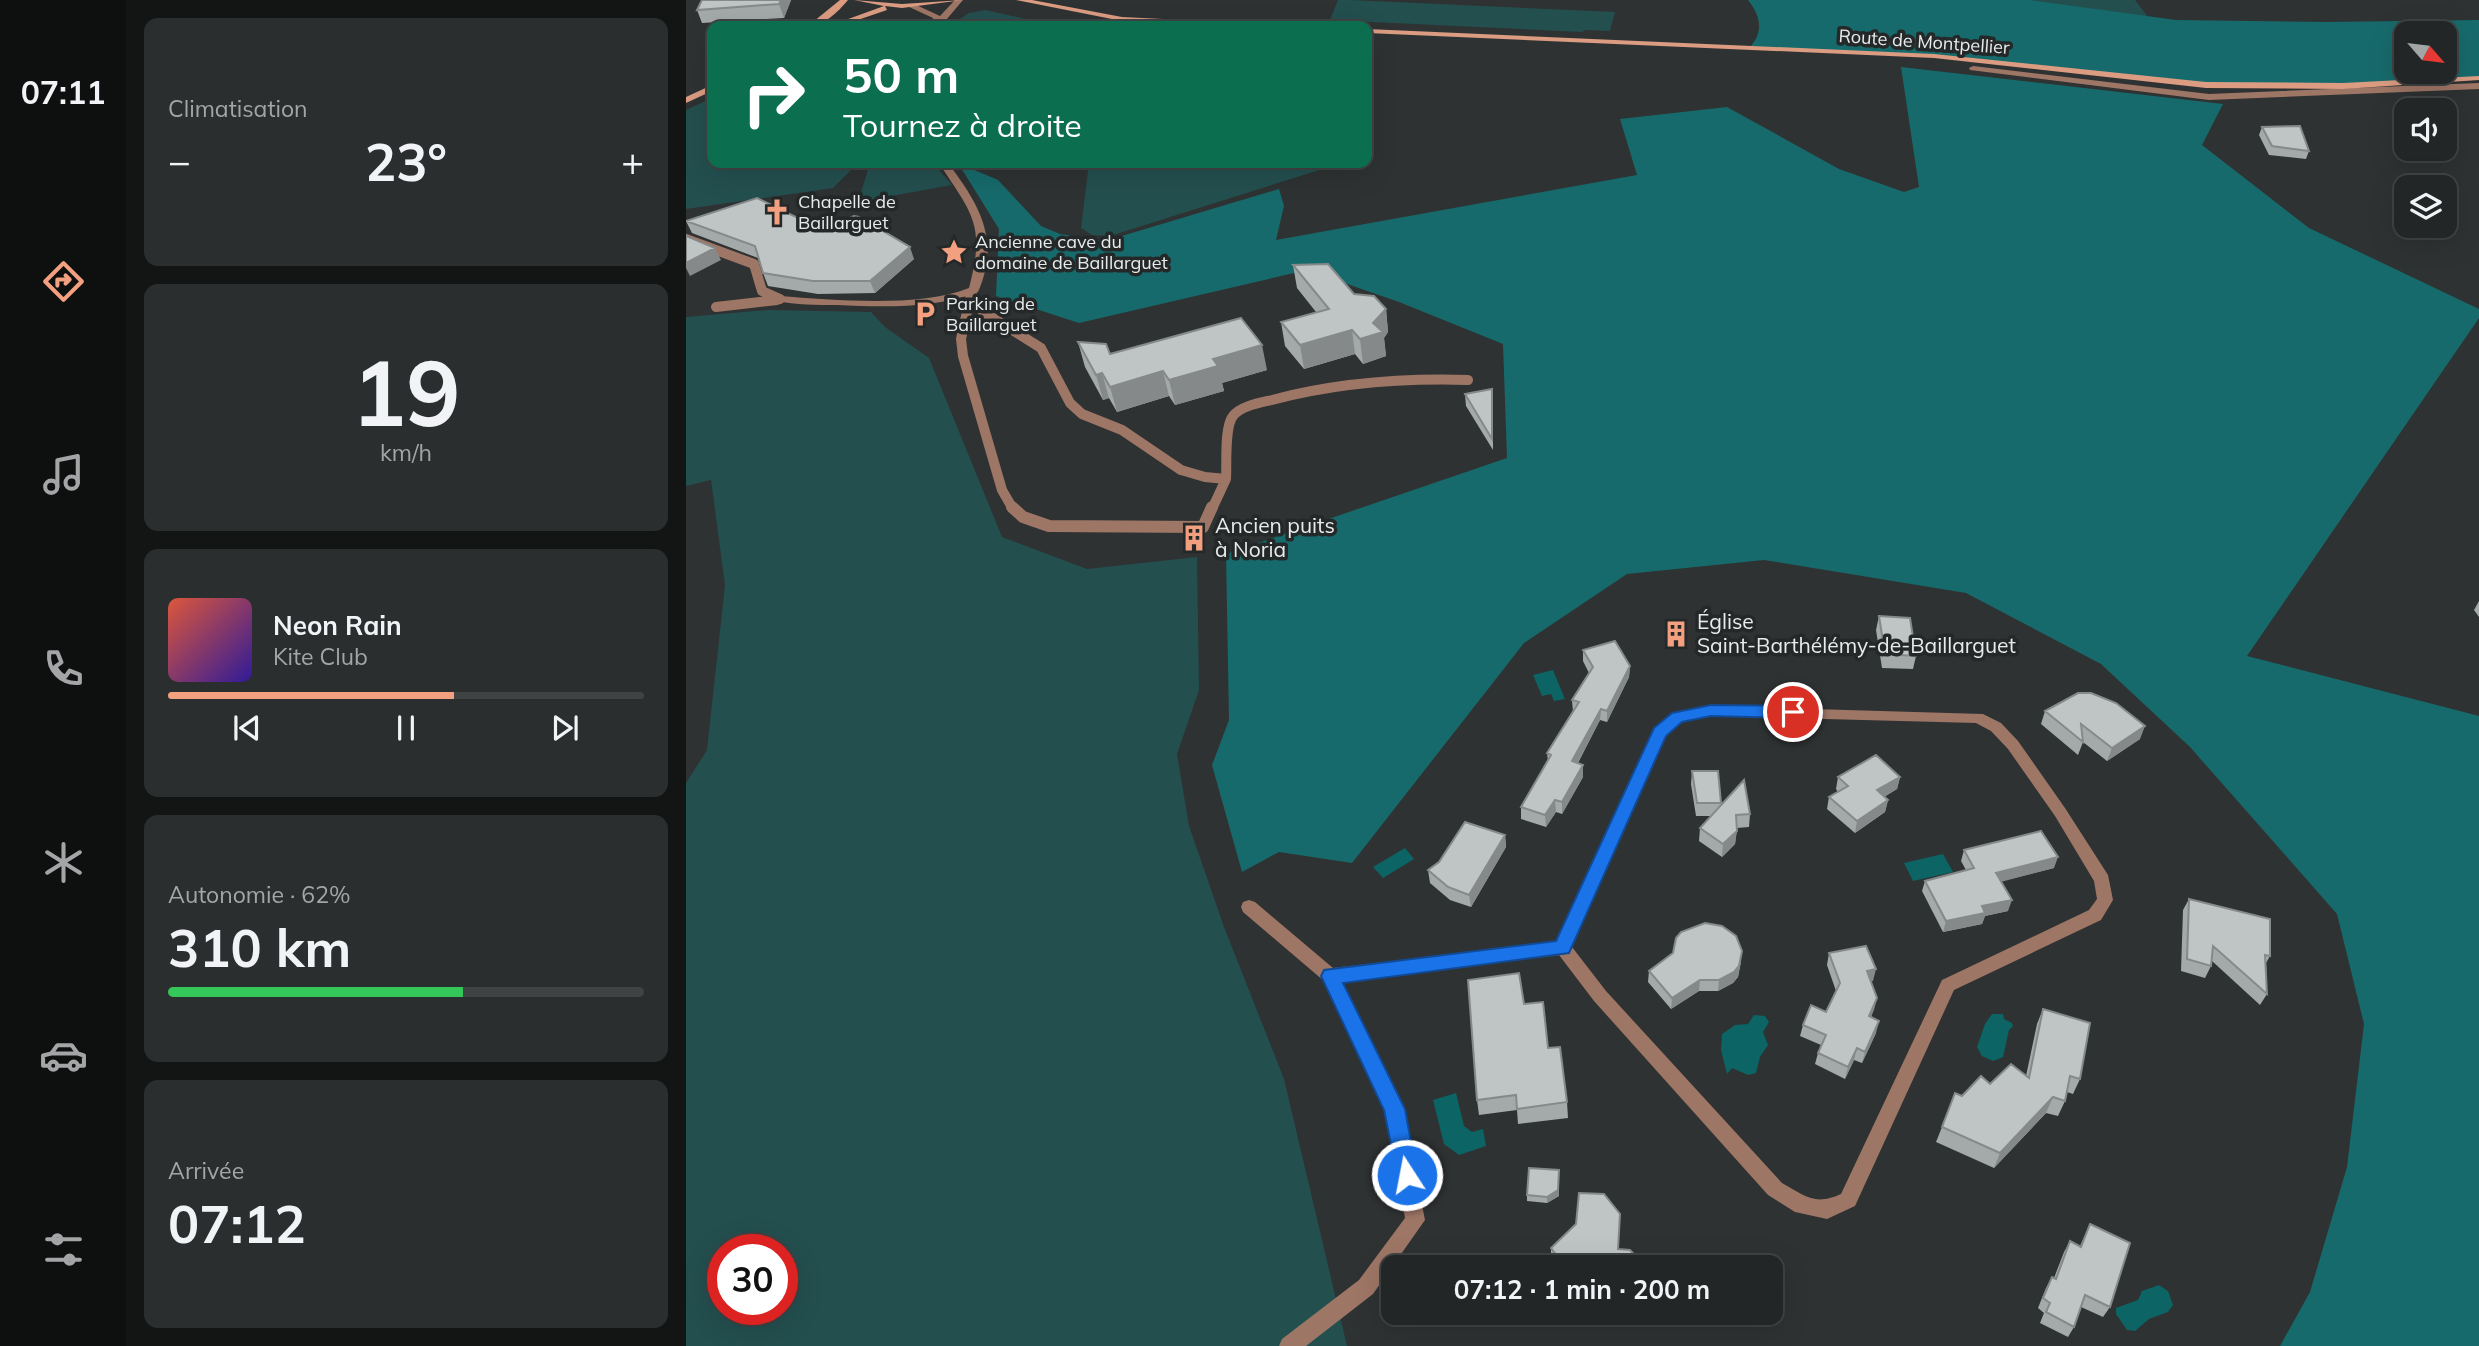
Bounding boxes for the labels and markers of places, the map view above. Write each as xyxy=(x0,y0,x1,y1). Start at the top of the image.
place label: Chapelle de Baillarguet xyxy=(798,190,896,234)
church icon: Chapelle de Baillarguet xyxy=(762,197,792,227)
place label: Ancienne cave du domaine de Baillarguet xyxy=(975,230,1168,274)
place icon: Ancienne cave du domaine de Baillarguet xyxy=(939,237,969,267)
place label: Parking de Baillarguet xyxy=(946,292,1036,336)
parking icon: Parking de Baillarguet xyxy=(910,299,940,329)
place label: Ancien puits à Noria xyxy=(1215,512,1335,562)
building icon: Ancien puits à Noria xyxy=(1179,523,1209,553)
place label: Église Saint-Barthélémy-de-Baillarguet xyxy=(1697,608,2016,658)
building icon: Église Saint-Barthélémy-de-Baillarguet xyxy=(1661,619,1691,649)
pin xyxy=(1763,682,1823,742)

